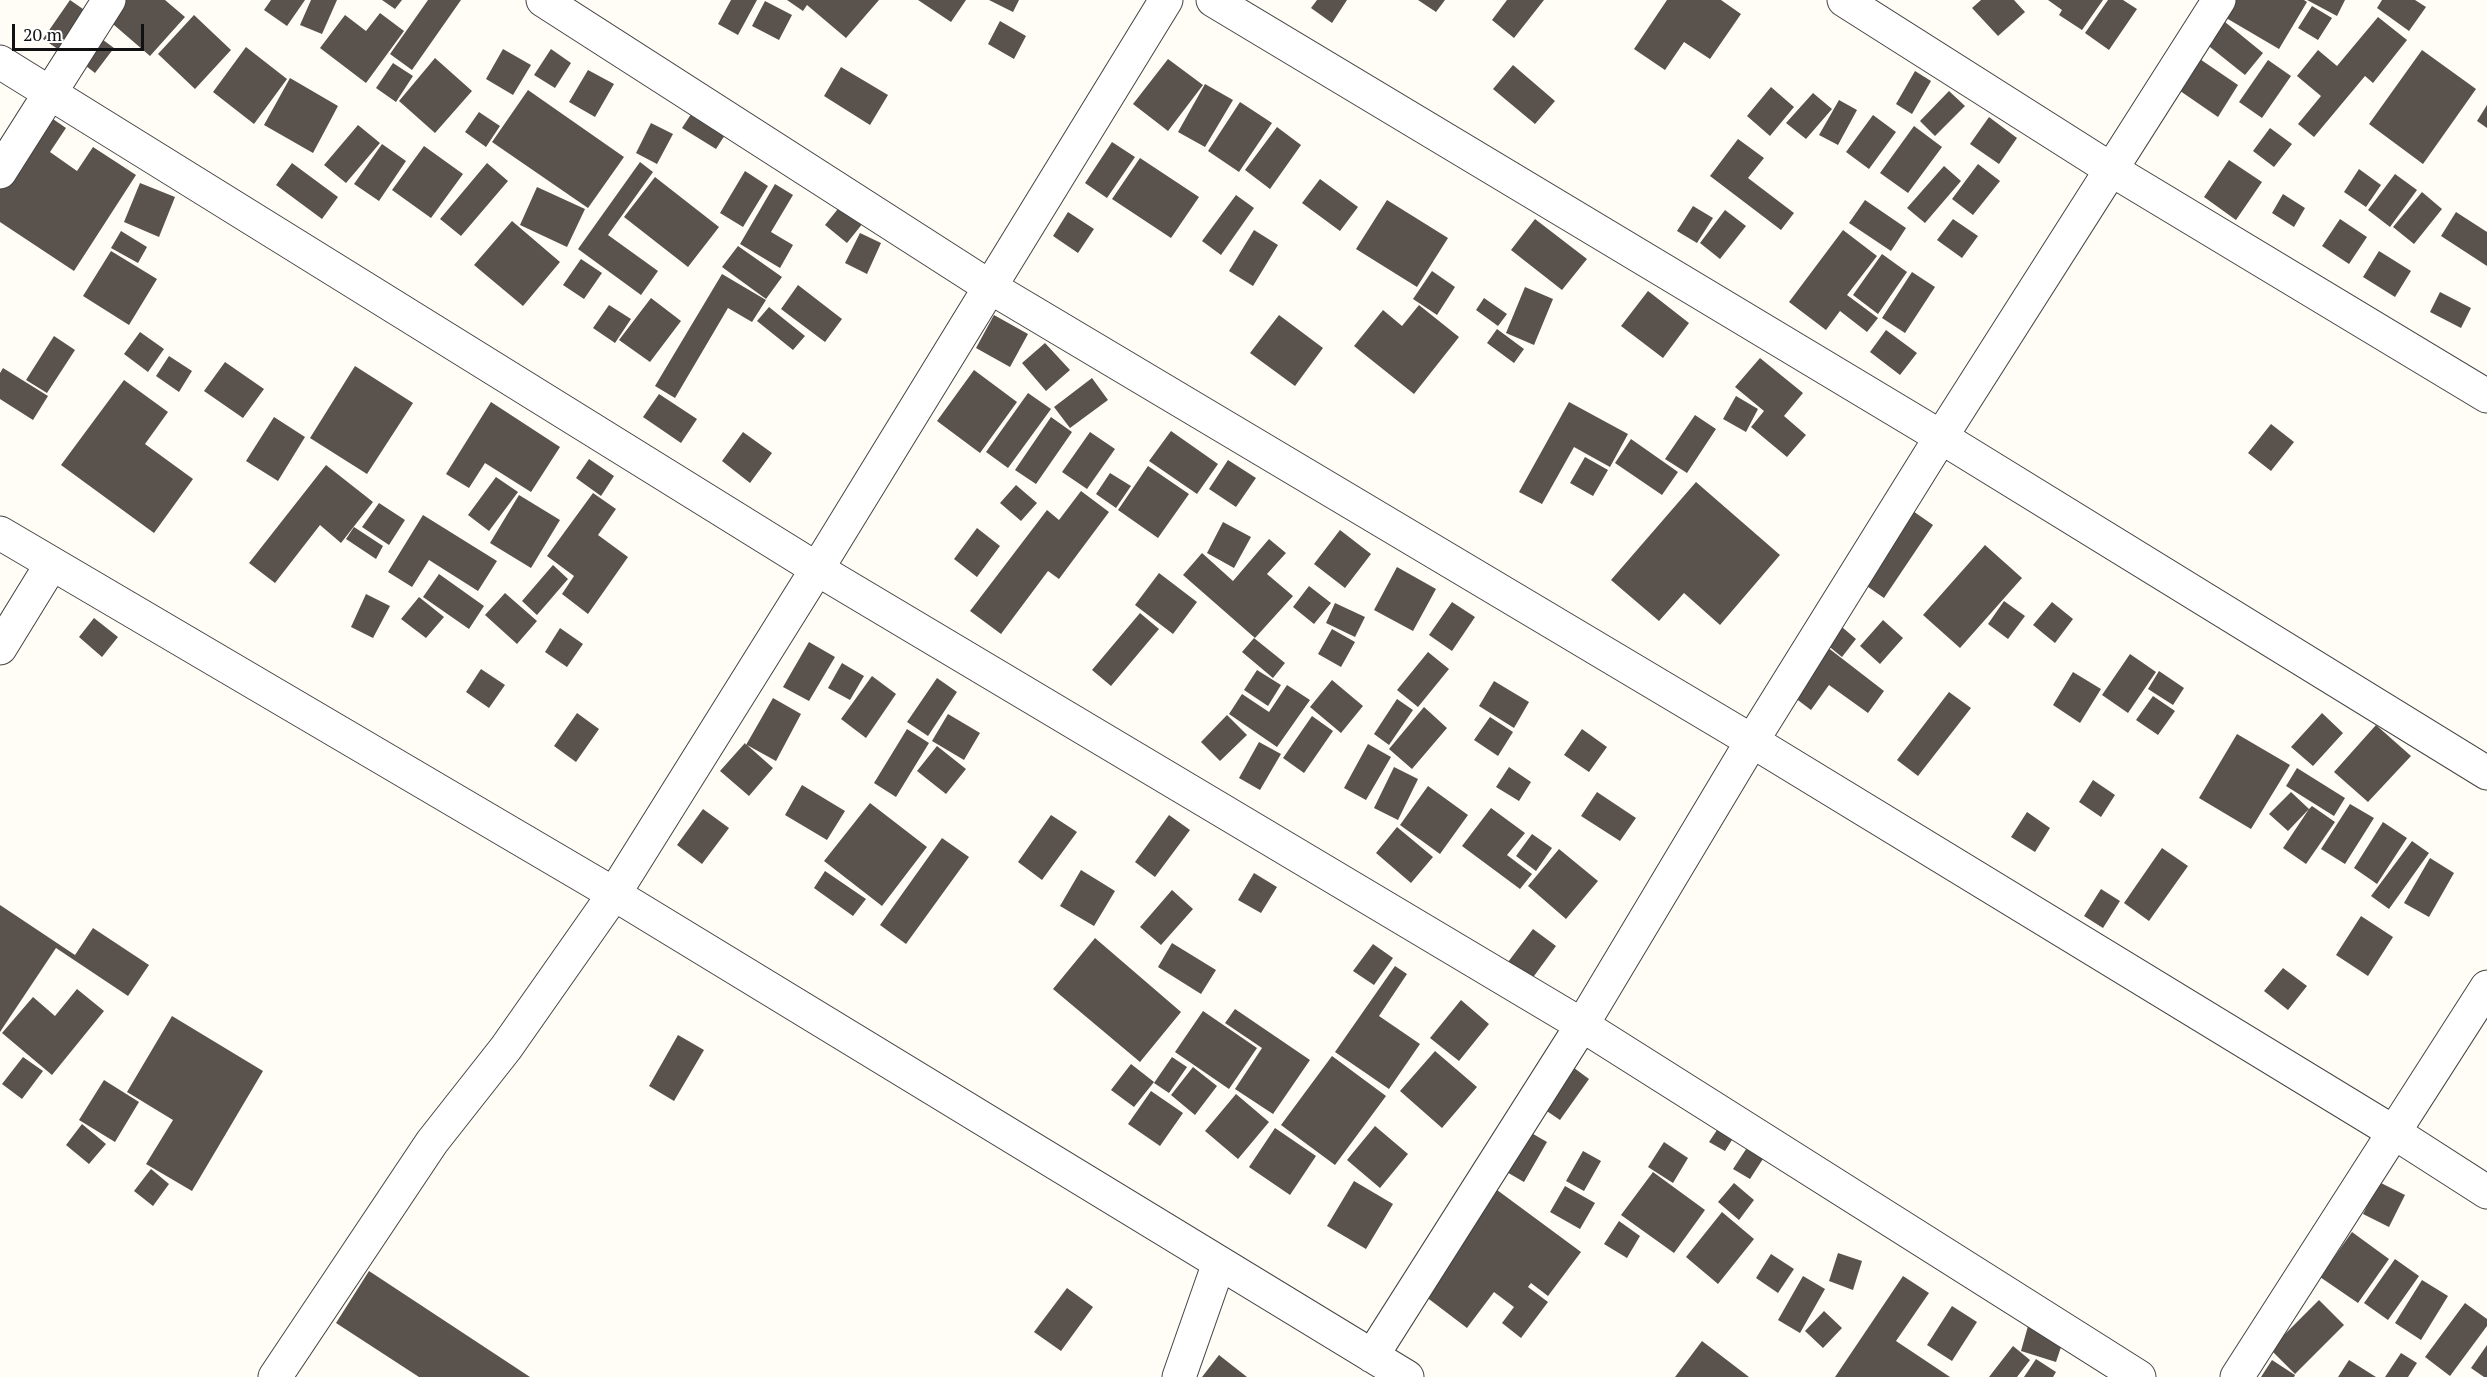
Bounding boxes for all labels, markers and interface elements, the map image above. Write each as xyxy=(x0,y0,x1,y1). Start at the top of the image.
scale bar xyxy=(15,12,147,50)
text: 20 m xyxy=(23,22,62,46)

